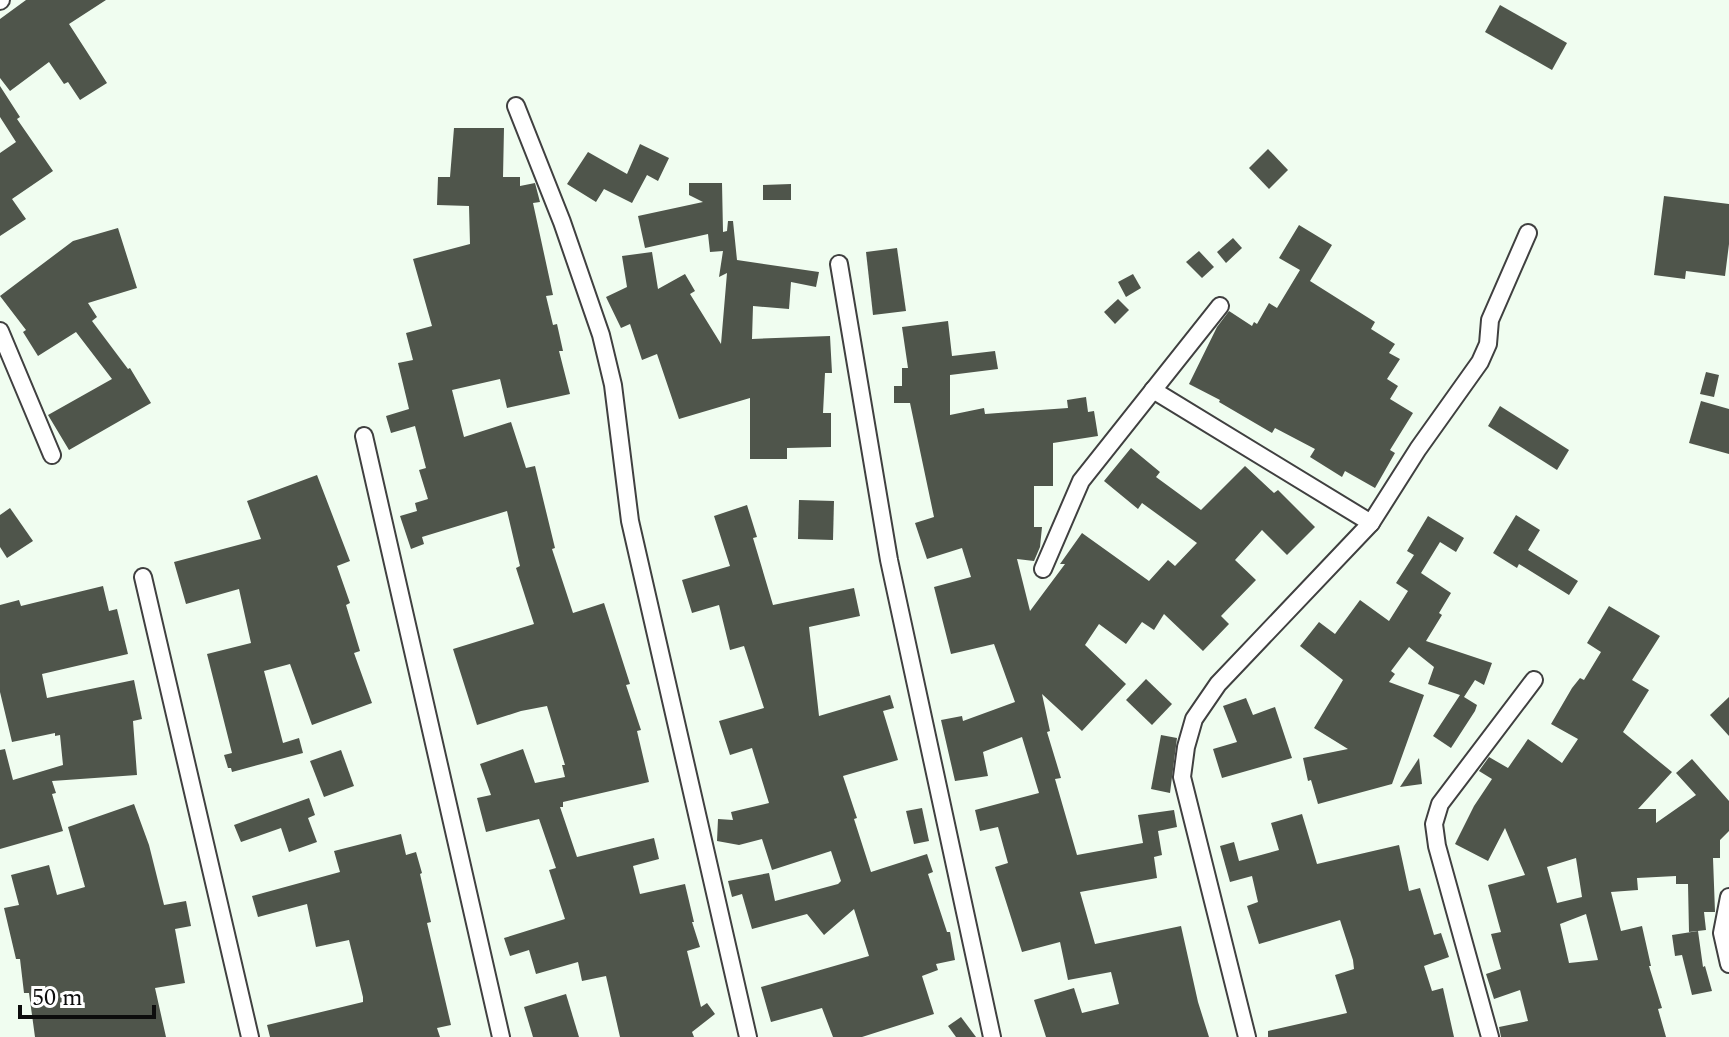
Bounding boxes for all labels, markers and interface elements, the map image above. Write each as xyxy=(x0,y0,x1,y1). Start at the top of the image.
scale bar xyxy=(20,969,154,1019)
text: 50 m xyxy=(32,980,83,1016)

